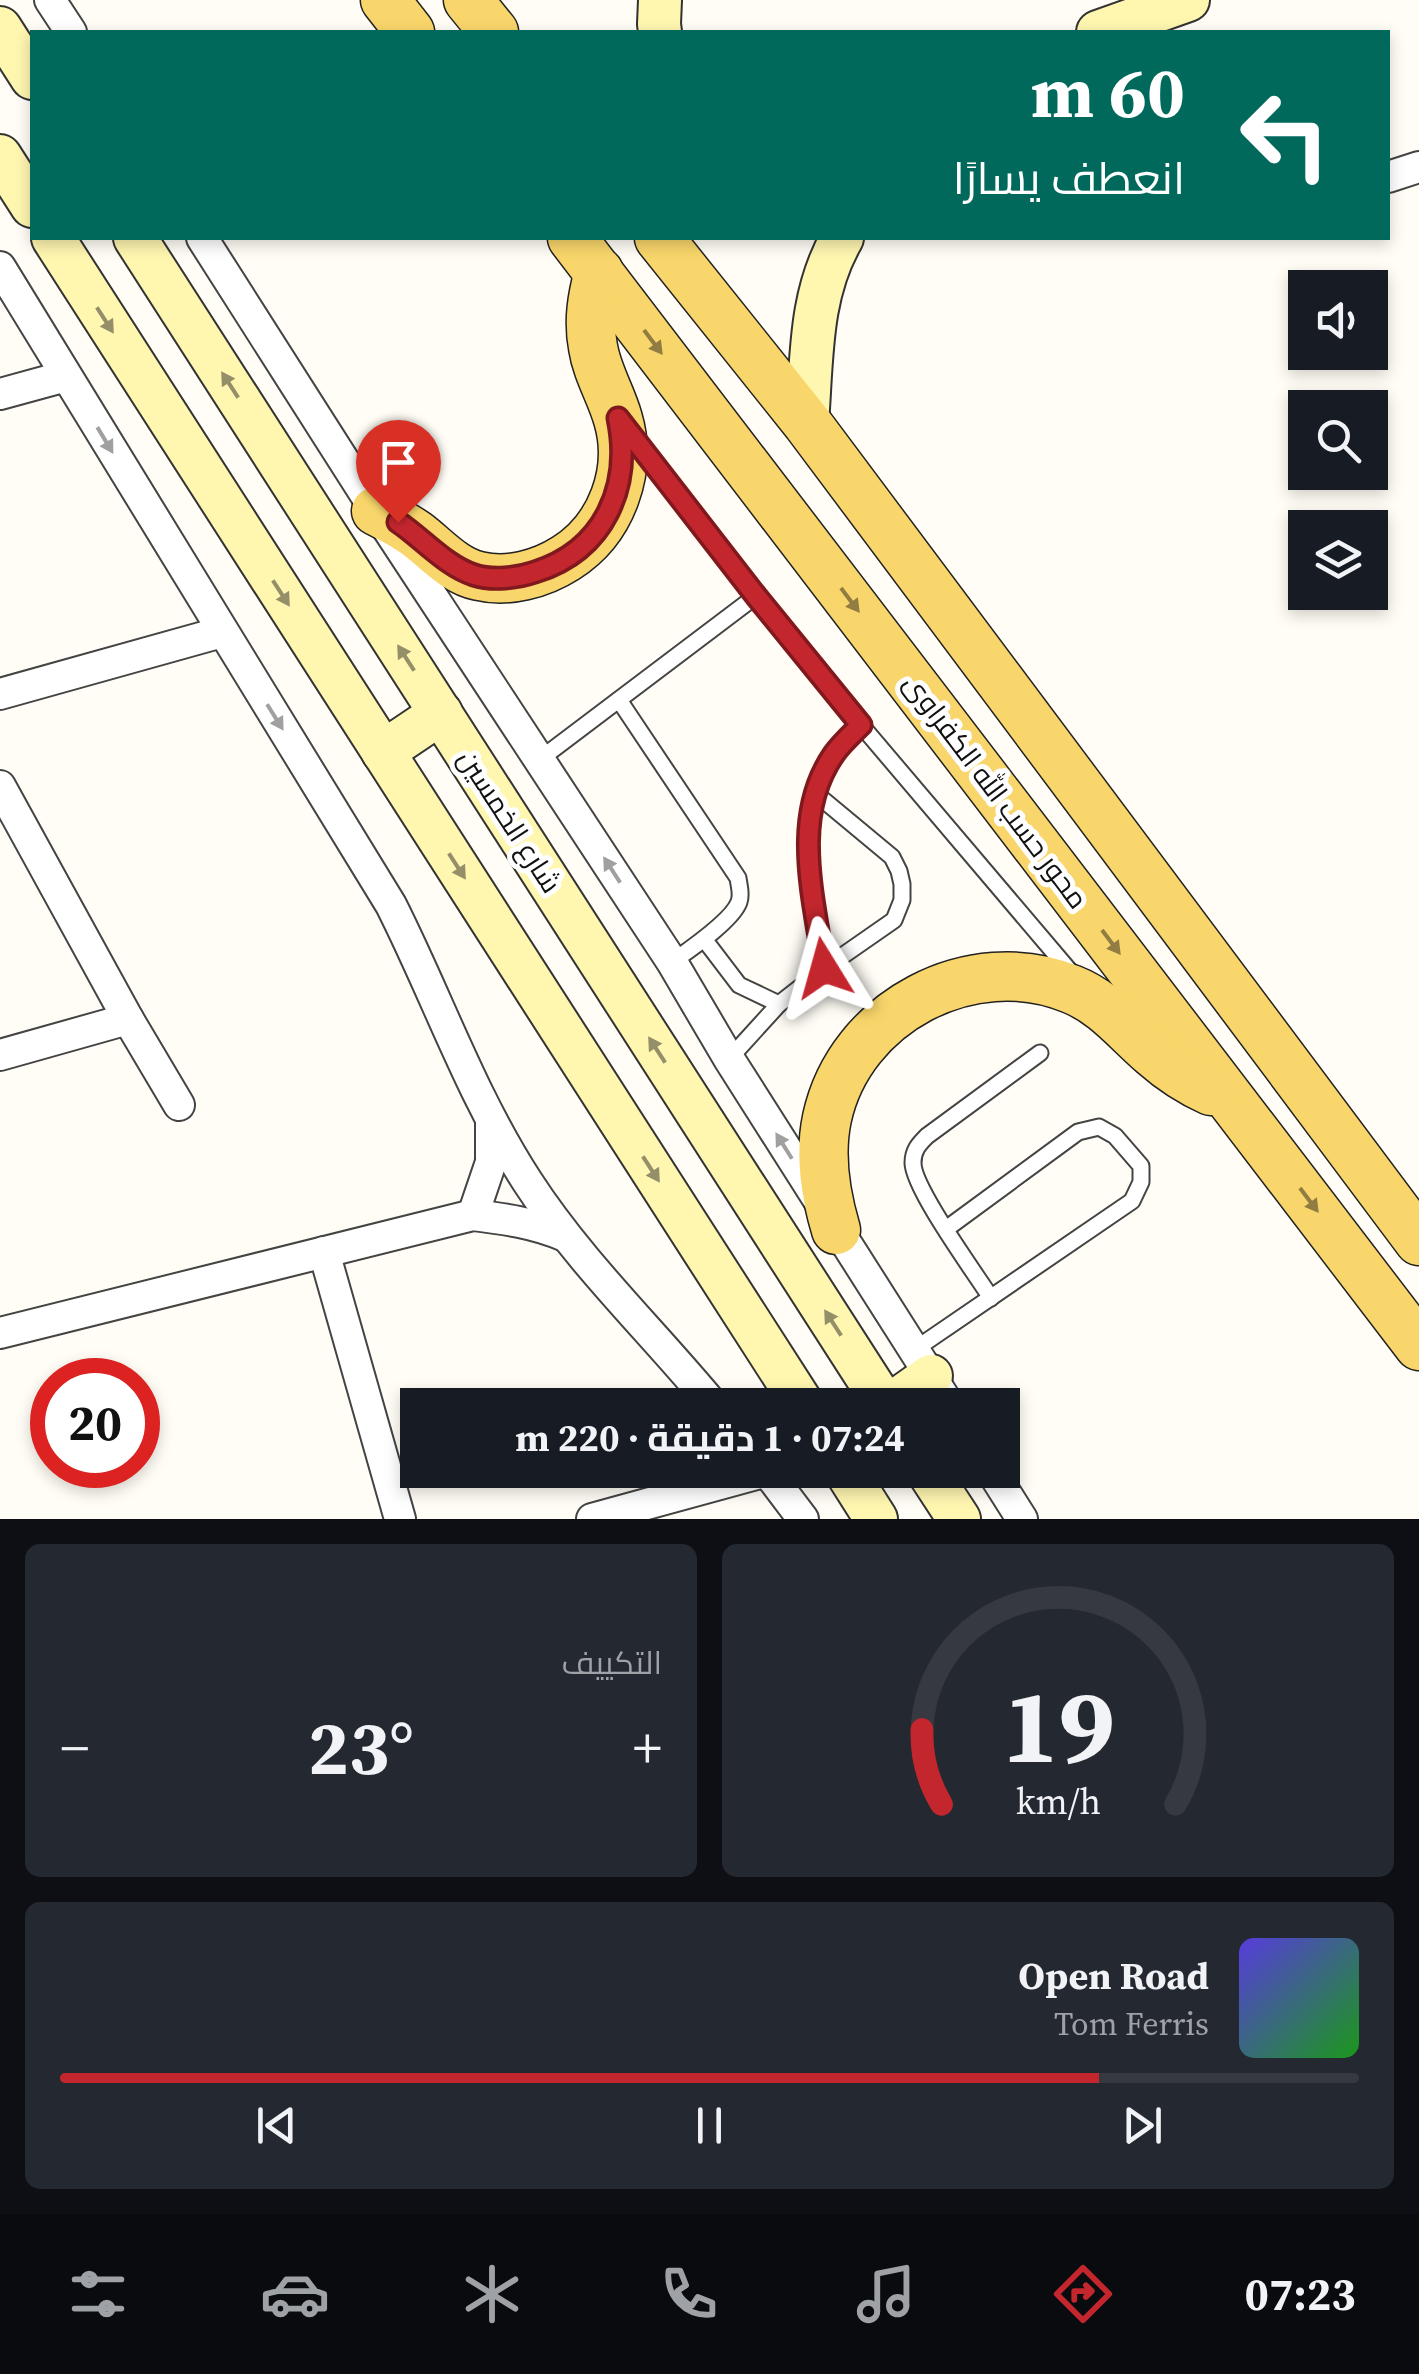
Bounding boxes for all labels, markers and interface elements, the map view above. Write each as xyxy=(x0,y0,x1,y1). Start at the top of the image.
text: 60 m xyxy=(1031,44,1185,140)
icon: left xyxy=(1220,70,1350,200)
text: انعطف يسارًا xyxy=(953,147,1185,209)
map controls xyxy=(1288,270,1388,610)
button: sound xyxy=(1288,270,1388,370)
one-way arrow xyxy=(96,306,114,333)
one-way arrow xyxy=(642,329,662,355)
one-way arrow xyxy=(221,371,239,399)
button: search xyxy=(1288,390,1388,490)
pin xyxy=(356,420,441,523)
one-way arrow xyxy=(96,426,113,454)
icon: arrive xyxy=(371,435,426,490)
button: layers xyxy=(1288,510,1388,610)
one-way arrow xyxy=(272,579,289,607)
one-way arrow xyxy=(840,587,861,613)
one-way arrow xyxy=(397,645,415,672)
street label: محور حسب الله الكفراوى xyxy=(895,666,1097,916)
one-way arrow xyxy=(265,704,284,731)
street label: شارع الخمسين xyxy=(449,742,571,900)
one-way arrow xyxy=(447,853,465,880)
one-way arrow xyxy=(603,856,621,884)
position arrow xyxy=(772,916,876,1020)
one-way arrow xyxy=(1101,929,1121,955)
one-way arrow xyxy=(648,1036,666,1063)
one-way arrow xyxy=(775,1132,793,1160)
one-way arrow xyxy=(642,1155,660,1183)
one-way arrow xyxy=(1298,1187,1318,1213)
one-way arrow xyxy=(824,1309,842,1337)
speed limit sign: 20 xyxy=(30,1358,160,1488)
text: 07:24 · 1 دقيقة · 220 m xyxy=(515,1412,905,1464)
text: التكييف xyxy=(562,1641,662,1685)
text: 19 xyxy=(1002,1654,1114,1797)
text: 23° xyxy=(308,1696,414,1799)
text: − xyxy=(60,1710,89,1785)
text: + xyxy=(633,1710,662,1785)
text: km/h xyxy=(1015,1777,1101,1826)
text: Open Road xyxy=(1018,1950,1209,2002)
text: Tom Ferris xyxy=(1054,2002,1209,2046)
icon: previous xyxy=(249,2098,304,2153)
icon: pause xyxy=(682,2098,737,2153)
icon: next xyxy=(1115,2098,1170,2153)
icon: filters xyxy=(63,2259,133,2329)
icon: car xyxy=(260,2259,330,2329)
icon: climate xyxy=(457,2259,527,2329)
icon: phone xyxy=(654,2259,724,2329)
icon: music xyxy=(851,2259,921,2329)
icon: directions xyxy=(1048,2259,1118,2329)
text: 07:23 xyxy=(1245,2263,1356,2325)

